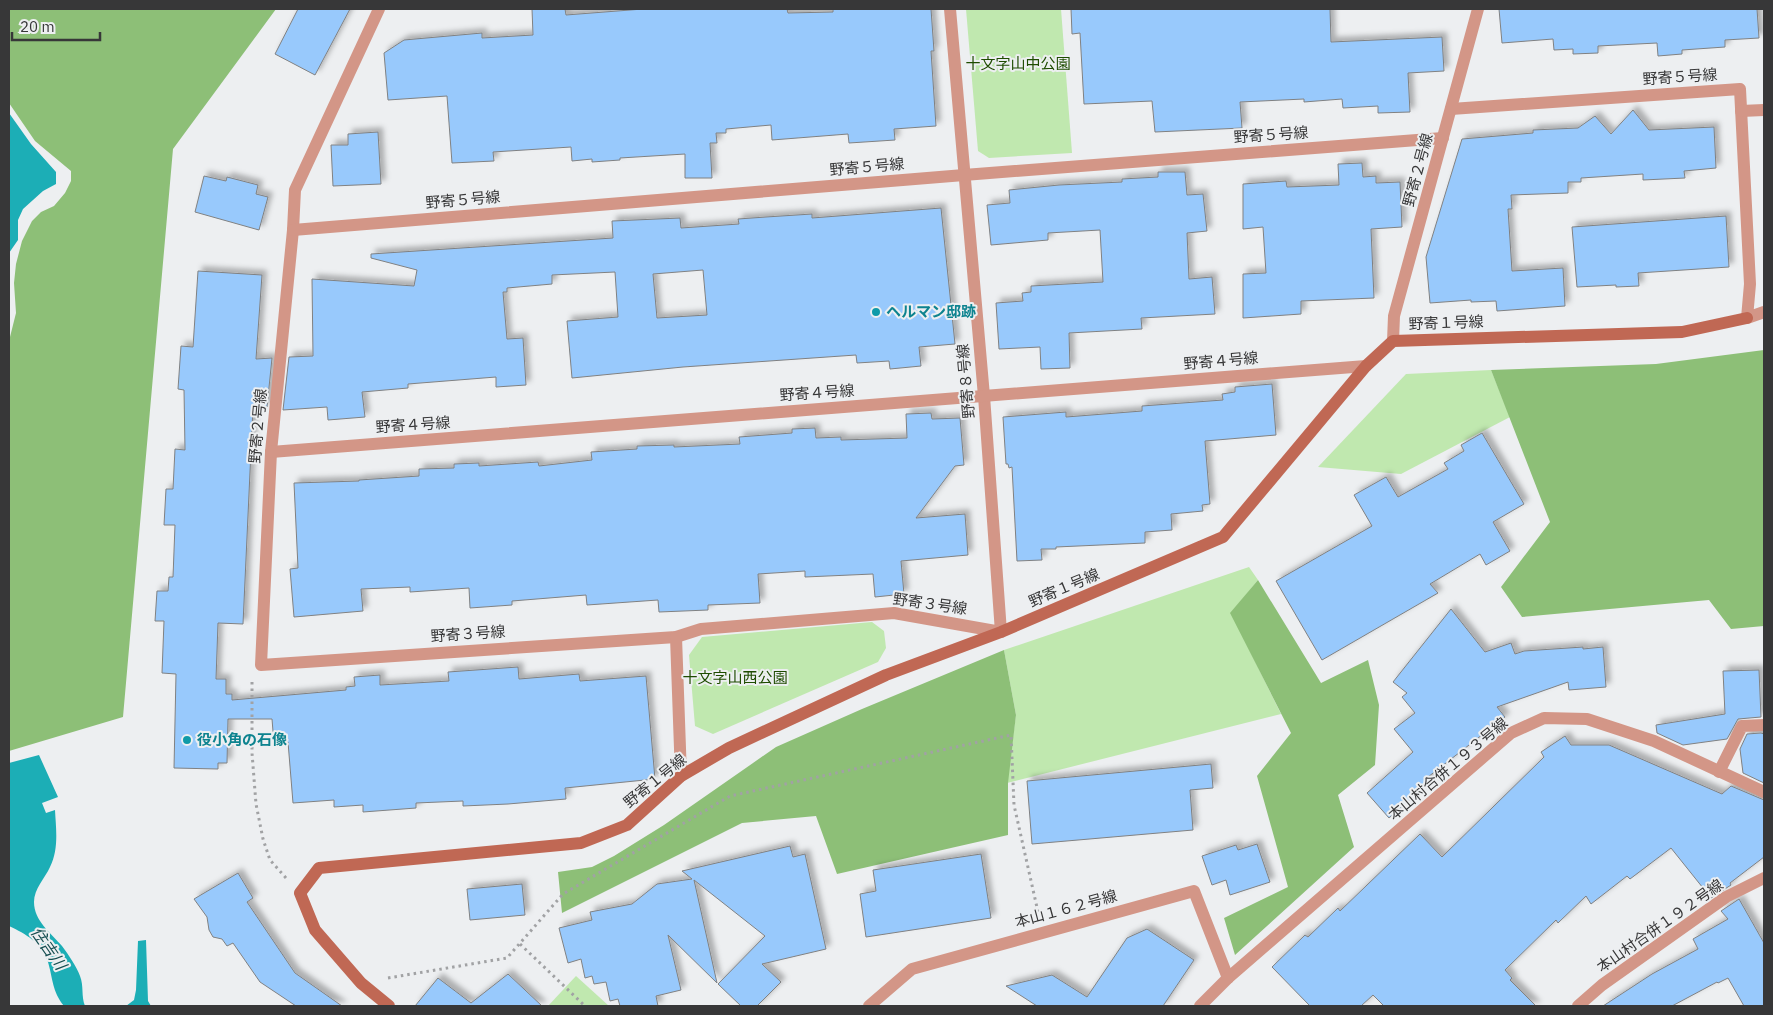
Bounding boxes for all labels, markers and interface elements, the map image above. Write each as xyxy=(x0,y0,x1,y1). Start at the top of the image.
scale bar xyxy=(12,10,100,42)
text: 20 m xyxy=(20,17,55,36)
park label: 十文字山中公園 xyxy=(965,54,1071,73)
street label: 野寄５号線 xyxy=(1642,64,1718,89)
street label: 野寄５号線 xyxy=(1233,122,1309,147)
street label: 野寄２号線 xyxy=(1399,131,1436,209)
street label: 野寄５号線 xyxy=(829,154,905,179)
street label: 野寄５号線 xyxy=(425,187,501,212)
place label: ヘルマン邸跡 xyxy=(886,302,976,321)
marker: ヘルマン邸跡 xyxy=(870,306,882,318)
street label: 野寄１号線 xyxy=(1408,312,1484,333)
street label: 野寄８号線 xyxy=(953,343,978,419)
street label: 野寄４号線 xyxy=(1183,348,1259,373)
street label: 野寄４号線 xyxy=(779,380,855,405)
street label: 野寄２号線 xyxy=(245,388,270,464)
street label: 野寄４号線 xyxy=(375,412,451,437)
street label: 野寄１号線 xyxy=(1026,564,1102,611)
street label: 野寄３号線 xyxy=(892,589,969,618)
street label: 野寄３号線 xyxy=(430,621,506,646)
park label: 十文字山西公園 xyxy=(682,668,788,687)
street label: 本山村合併１９３号線 xyxy=(1384,713,1511,824)
place label: 役小角の石像 xyxy=(197,730,287,749)
marker: 役小角の石像 xyxy=(181,734,193,746)
street label: 野寄１号線 xyxy=(620,750,690,812)
street label: 本山村合併１９２号線 xyxy=(1593,875,1727,976)
street label: 本山１６２号線 xyxy=(1013,886,1119,931)
water label: 住吉川 xyxy=(27,923,72,975)

